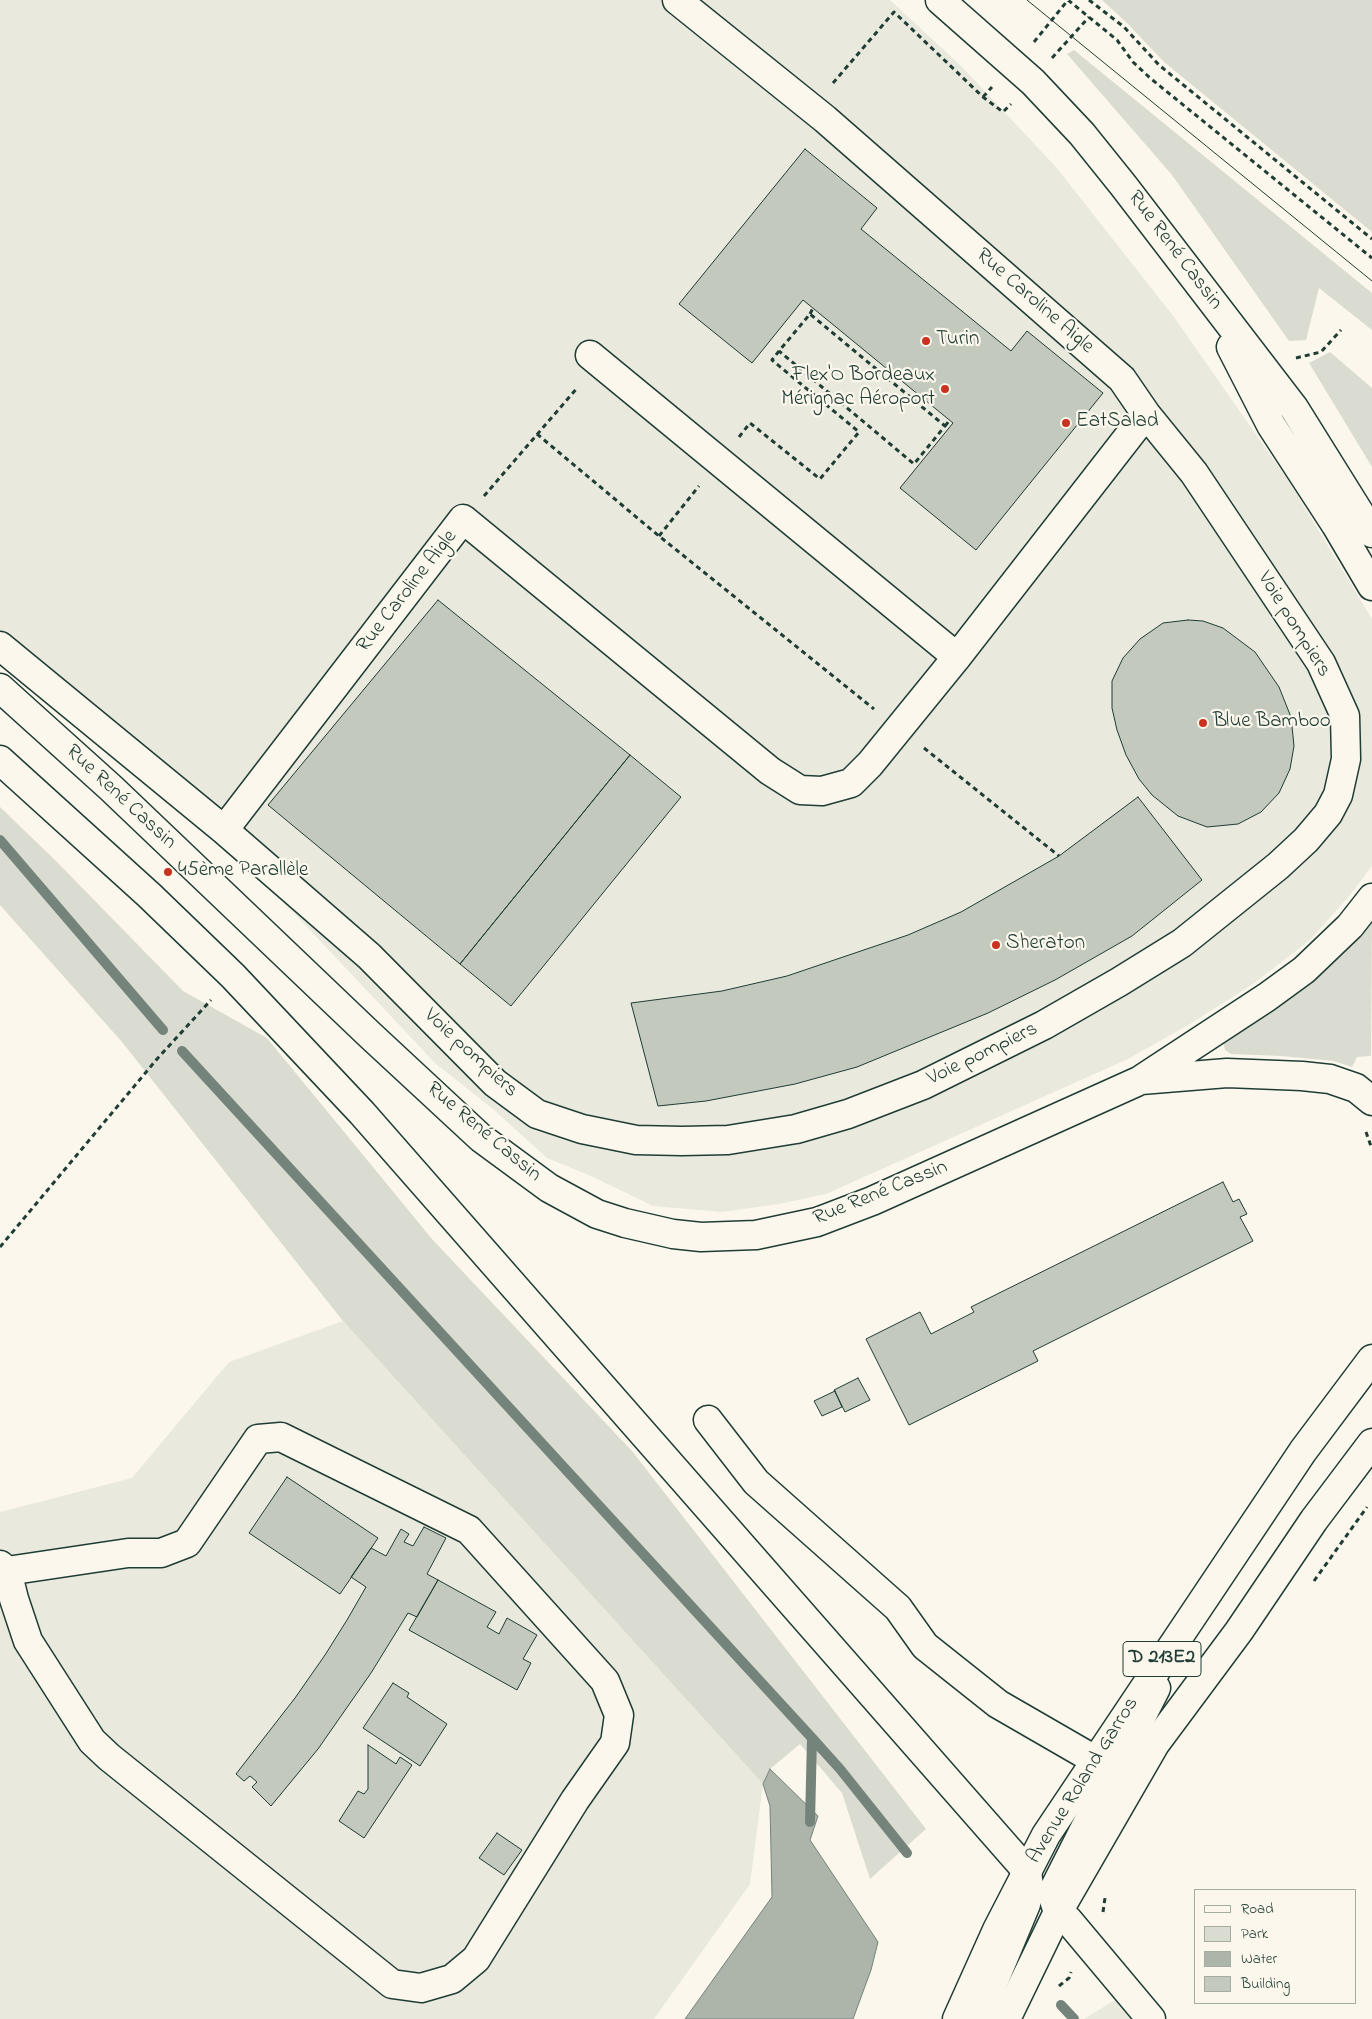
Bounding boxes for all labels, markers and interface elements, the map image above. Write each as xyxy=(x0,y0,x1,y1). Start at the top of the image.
street label: Rue René Cassin xyxy=(1121,186,1227,316)
street label: Rue Caroline Aigle xyxy=(970,244,1098,360)
place label: Turin xyxy=(936,328,979,354)
marker: Turin xyxy=(920,335,932,347)
place label: Flex'O Bordeaux Mérignac Aéroport xyxy=(781,364,935,414)
marker: Flex'O Bordeaux Mérignac Aéroport xyxy=(939,383,951,395)
place label: EatSalad xyxy=(1076,410,1159,436)
marker: EatSalad xyxy=(1060,417,1072,429)
street label: Rue Caroline Aigle xyxy=(352,526,464,658)
street label: Voie pompiers xyxy=(1251,568,1335,682)
place label: Blue Bamboo xyxy=(1213,710,1331,736)
marker: Blue Bamboo xyxy=(1197,717,1209,729)
street label: Rue René Cassin xyxy=(59,740,181,856)
place label: 45ème Parallèle xyxy=(178,859,309,885)
marker: 45ème Parallèle xyxy=(162,866,174,878)
place label: Sheraton xyxy=(1006,932,1085,958)
marker: Sheraton xyxy=(990,939,1002,951)
street label: Voie pompiers xyxy=(418,1004,522,1104)
street label: Voie pompiers xyxy=(924,1017,1042,1093)
street label: Rue René Cassin xyxy=(420,1078,546,1188)
street label: Rue René Cassin xyxy=(810,1156,952,1232)
road number: D 213E2 xyxy=(1123,1642,1201,1676)
street label: Avenue Roland Garros xyxy=(1023,1693,1145,1869)
legend xyxy=(1194,1889,1357,2004)
text: Road xyxy=(1241,1898,1274,1920)
text: Park xyxy=(1241,1923,1268,1945)
text: Water xyxy=(1241,1948,1277,1970)
text: Building xyxy=(1241,1973,1290,1995)

